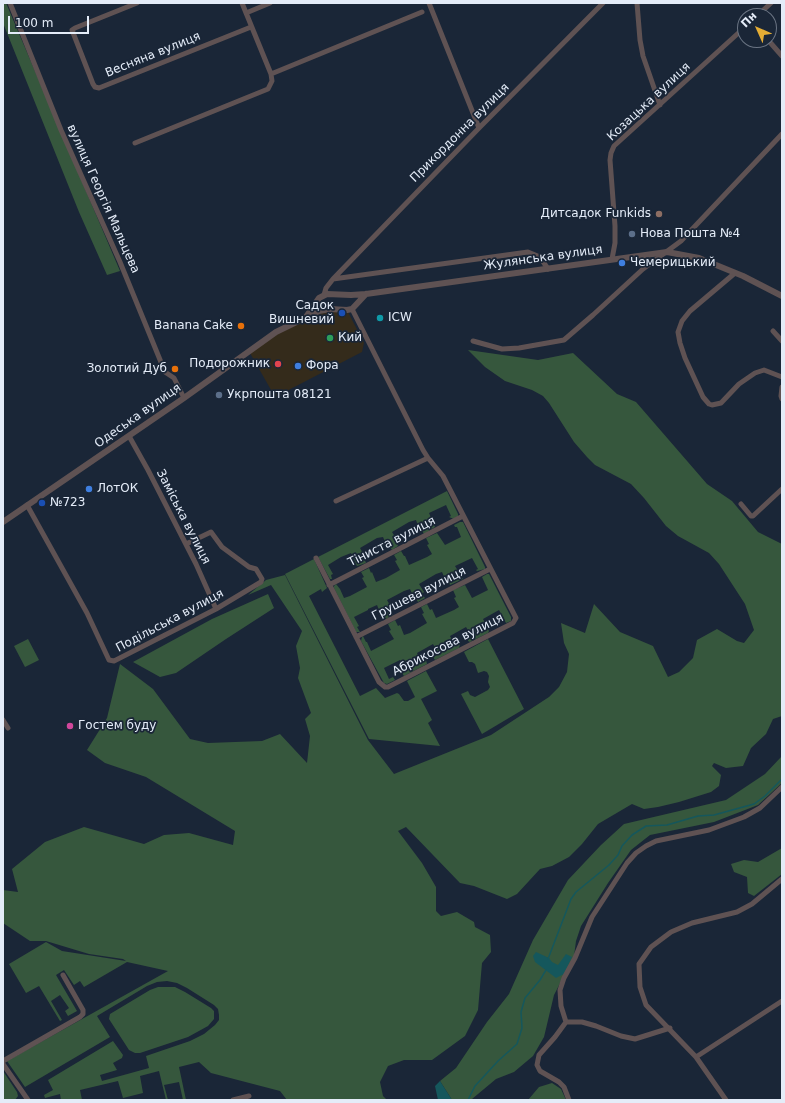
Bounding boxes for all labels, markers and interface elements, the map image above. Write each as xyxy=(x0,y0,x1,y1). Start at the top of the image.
scale bar xyxy=(10,8,91,34)
north arrow xyxy=(737,8,777,48)
text: Пн xyxy=(738,9,759,30)
text: 100 m xyxy=(15,16,53,30)
street label: Весняна вулиця xyxy=(103,29,203,81)
street label: Козацька вулиця xyxy=(604,60,694,144)
street label: Прикордонна вулиця xyxy=(407,80,513,186)
street label: вулиця Георгія Мальцева xyxy=(64,122,142,276)
place label: Дитсадок Funkids xyxy=(541,207,651,221)
marker: Дитсадок Funkids xyxy=(654,209,664,219)
place label: Нова Пошта №4 xyxy=(640,227,740,241)
marker: Нова Пошта №4 xyxy=(627,229,637,239)
street label: Жулянська вулиця xyxy=(483,243,603,273)
place label: Чемерицький xyxy=(630,256,716,270)
marker: Чемерицький xyxy=(617,258,627,268)
place label: Садок Вишневий xyxy=(269,299,334,327)
marker: Садок Вишневий xyxy=(337,308,347,318)
place label: ICW xyxy=(388,311,412,325)
marker: ICW xyxy=(375,313,385,323)
place label: Banana Cake xyxy=(154,319,233,333)
marker: Banana Cake xyxy=(236,321,246,331)
place label: Кий xyxy=(338,331,362,345)
marker: Кий xyxy=(325,333,335,343)
place label: Подорожник xyxy=(189,357,270,371)
marker: Подорожник xyxy=(273,359,283,369)
place label: Фора xyxy=(306,359,339,373)
marker: Фора xyxy=(293,361,303,371)
place label: Золотий Дуб xyxy=(87,362,167,376)
marker: Золотий Дуб xyxy=(170,364,180,374)
street label: Одеська вулиця xyxy=(92,381,184,451)
place label: Укрпошта 08121 xyxy=(227,388,332,402)
marker: Укрпошта 08121 xyxy=(214,390,224,400)
street label: Заміська вулиця xyxy=(153,467,213,567)
place label: ЛотОК xyxy=(97,482,138,496)
marker: ЛотОК xyxy=(84,484,94,494)
place label: №723 xyxy=(50,496,85,510)
marker: №723 xyxy=(37,498,47,508)
street label: Тіниста вулиця xyxy=(346,514,438,570)
street label: Грушева вулиця xyxy=(370,564,468,624)
street label: Подільська вулиця xyxy=(114,587,226,655)
street label: Абрикосова вулиця xyxy=(390,611,506,679)
place label: Гостем буду xyxy=(78,719,156,733)
marker: Гостем буду xyxy=(65,721,75,731)

